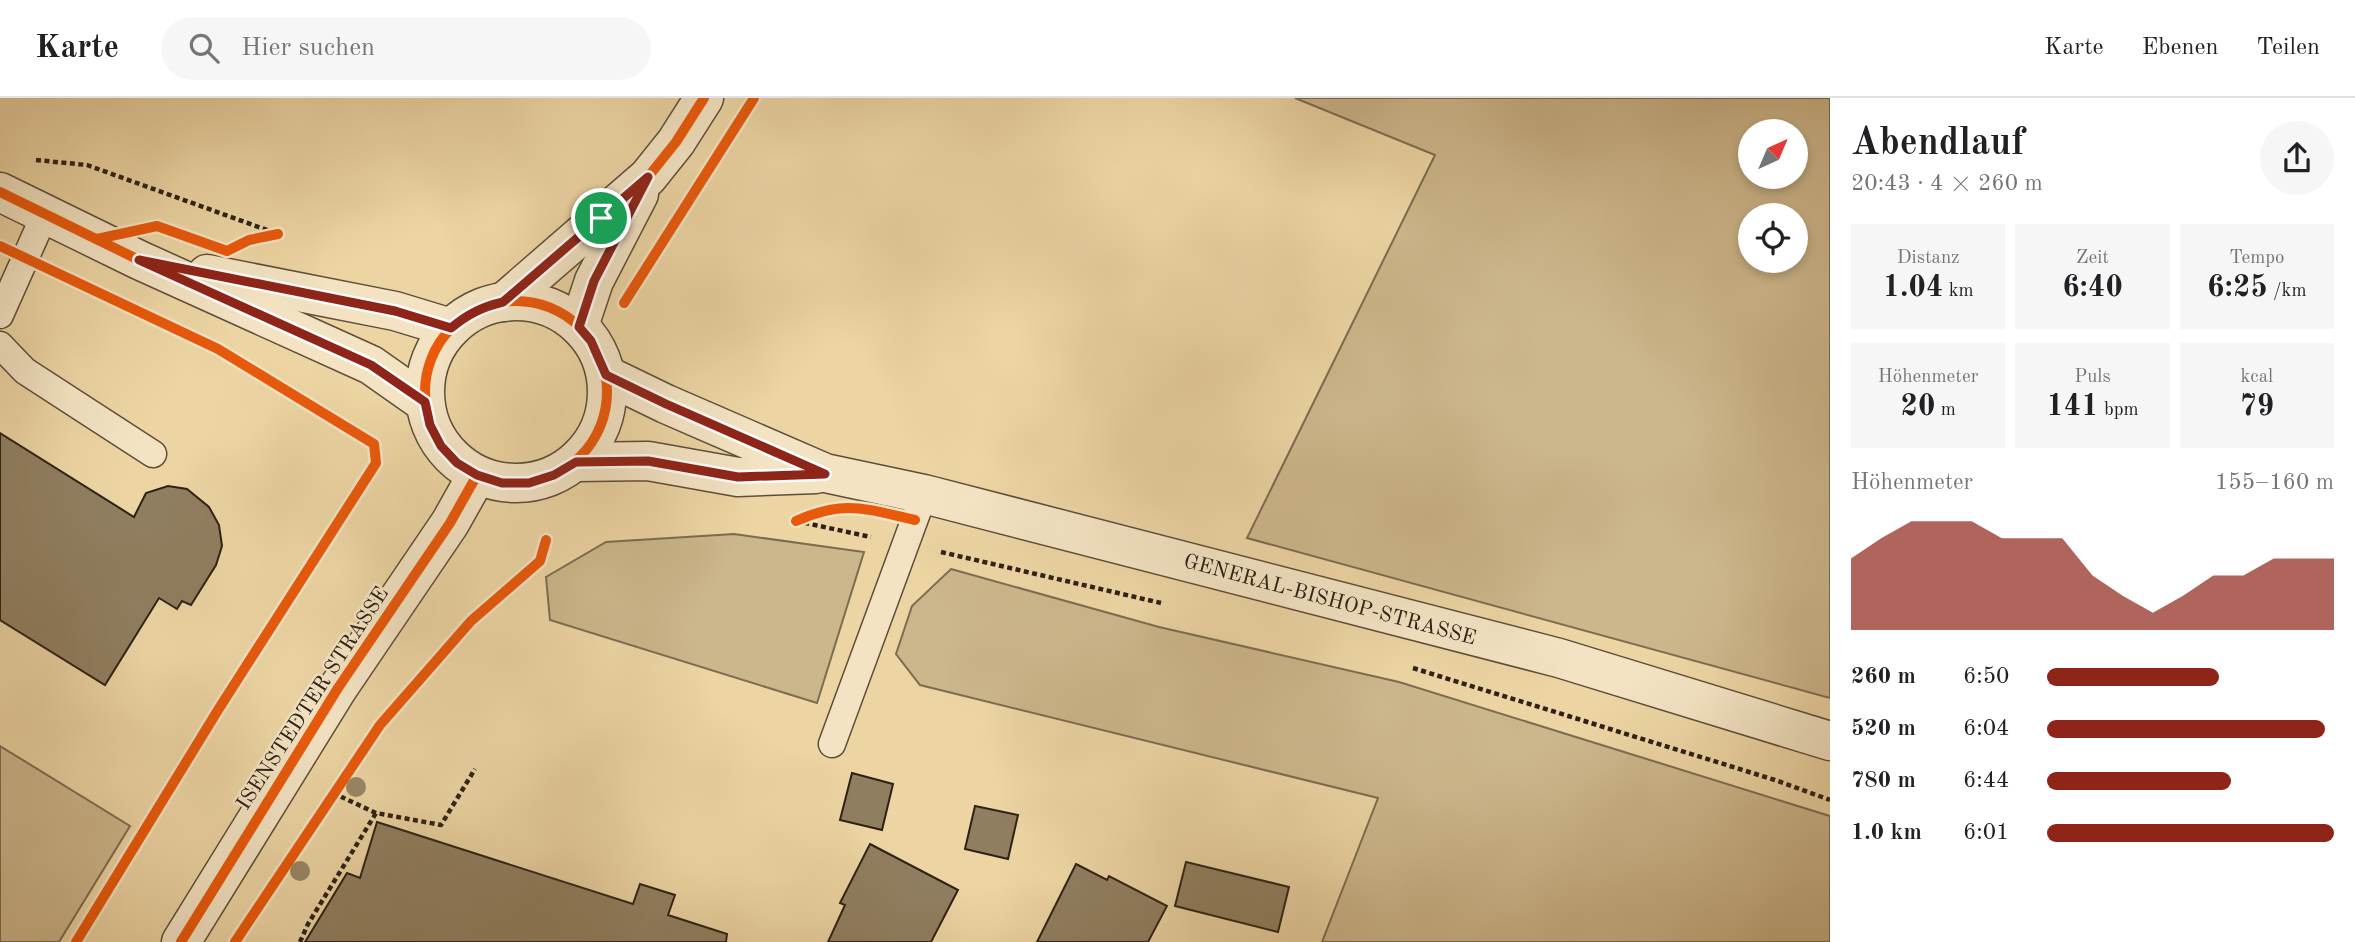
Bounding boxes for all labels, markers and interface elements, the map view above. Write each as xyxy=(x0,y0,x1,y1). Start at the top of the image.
search box xyxy=(161,17,651,80)
icon: search xyxy=(185,29,223,67)
text: Karte xyxy=(35,32,119,65)
text: Hier suchen xyxy=(241,35,375,61)
text: Karte xyxy=(2044,36,2104,60)
text: Ebenen xyxy=(2142,36,2218,60)
text: Teilen xyxy=(2256,36,2320,60)
north arrow xyxy=(1738,119,1808,189)
map controls xyxy=(1738,119,1808,273)
button: share xyxy=(2260,121,2334,195)
text: Abendlauf xyxy=(1851,125,2024,163)
text: 20:43 · 4 × 260 m xyxy=(1851,172,2043,195)
pin xyxy=(571,188,631,248)
icon: arrive xyxy=(582,199,620,237)
button: locate xyxy=(1738,203,1808,273)
text: Distanz xyxy=(1897,249,1960,268)
text: Zeit xyxy=(2076,249,2109,268)
text: Tempo xyxy=(2229,249,2285,268)
text: 1.04 xyxy=(1883,273,1943,303)
text: 6:40 xyxy=(2062,273,2123,303)
text: 6:25 xyxy=(2207,273,2268,303)
text: km xyxy=(1943,282,1974,301)
text: /km xyxy=(2268,282,2307,301)
text: Höhenmeter xyxy=(1878,368,1979,387)
text: Puls xyxy=(2074,368,2111,387)
text: kcal xyxy=(2240,368,2273,387)
text: 20 xyxy=(1901,392,1935,422)
text: 141 xyxy=(2046,392,2099,422)
text: 79 xyxy=(2239,392,2274,422)
text: m xyxy=(1935,401,1956,420)
text: bpm xyxy=(2099,401,2139,420)
text: Höhenmeter xyxy=(1851,471,1973,494)
text: 155–160 m xyxy=(2215,471,2334,494)
street label: GENERAL-BISHOP-STRASSE xyxy=(1181,551,1478,650)
street label: ISENSTEDTER STRASSE xyxy=(233,584,393,814)
text: 260 m xyxy=(1851,665,1916,688)
text: 6:50 xyxy=(1963,665,2009,688)
text: 520 m xyxy=(1851,717,1916,740)
text: 6:04 xyxy=(1963,717,2009,740)
text: 780 m xyxy=(1851,769,1916,792)
text: 6:44 xyxy=(1963,769,2009,792)
text: 1.0 km xyxy=(1851,821,1922,844)
text: 6:01 xyxy=(1963,821,2009,844)

